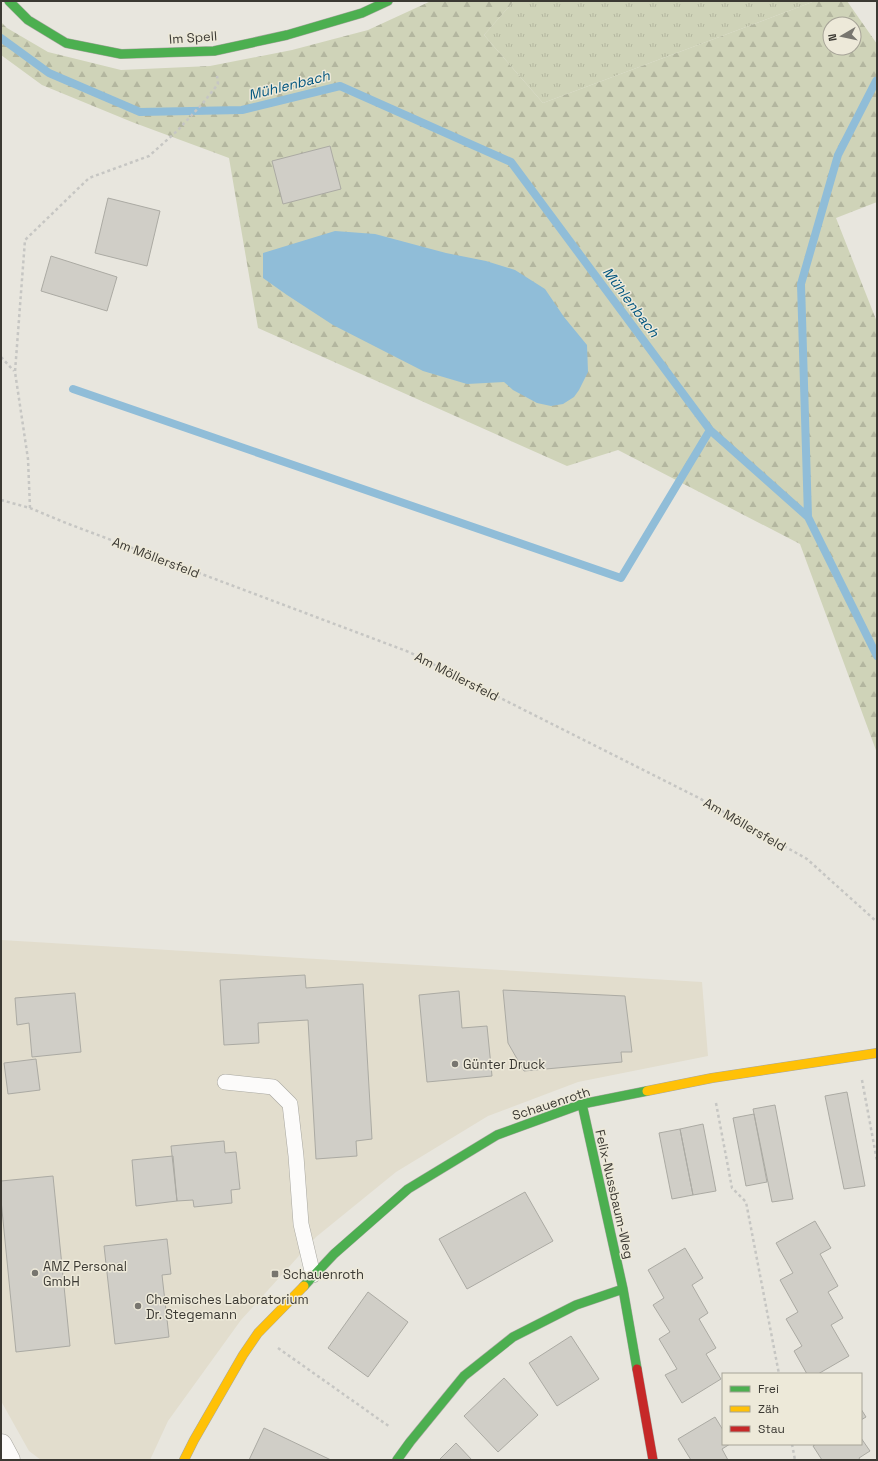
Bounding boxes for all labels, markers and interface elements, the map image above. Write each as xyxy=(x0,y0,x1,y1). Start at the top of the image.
north arrow xyxy=(822,16,862,56)
street label: Im Spell xyxy=(168,27,218,48)
text: N xyxy=(825,33,840,42)
water label: Mühlenbach xyxy=(246,66,332,104)
water label: Mühlenbach xyxy=(599,263,664,341)
street label: Am Möllersfeld xyxy=(110,533,202,582)
street label: Am Möllersfeld xyxy=(412,648,502,705)
street label: Am Möllersfeld xyxy=(701,794,789,855)
place label: Günter Druck xyxy=(463,1056,545,1073)
marker: Günter Druck xyxy=(450,1059,460,1069)
street label: Schauenroth xyxy=(510,1083,592,1124)
street label: Felix-Nussbaum-Weg xyxy=(591,1128,638,1260)
place label: AMZ Personal GmbH xyxy=(43,1258,127,1290)
place label: Schauenroth xyxy=(283,1266,364,1283)
marker: AMZ Personal GmbH xyxy=(30,1268,40,1278)
marker: Schauenroth xyxy=(270,1269,280,1279)
place label: Chemisches Laboratorium Dr. Stegemann xyxy=(146,1291,309,1323)
marker: Chemisches Laboratorium Dr. Stegemann xyxy=(133,1301,143,1311)
legend xyxy=(722,1373,862,1445)
text: Frei xyxy=(758,1381,779,1397)
text: Zäh xyxy=(758,1401,779,1417)
text: Stau xyxy=(758,1421,785,1437)

